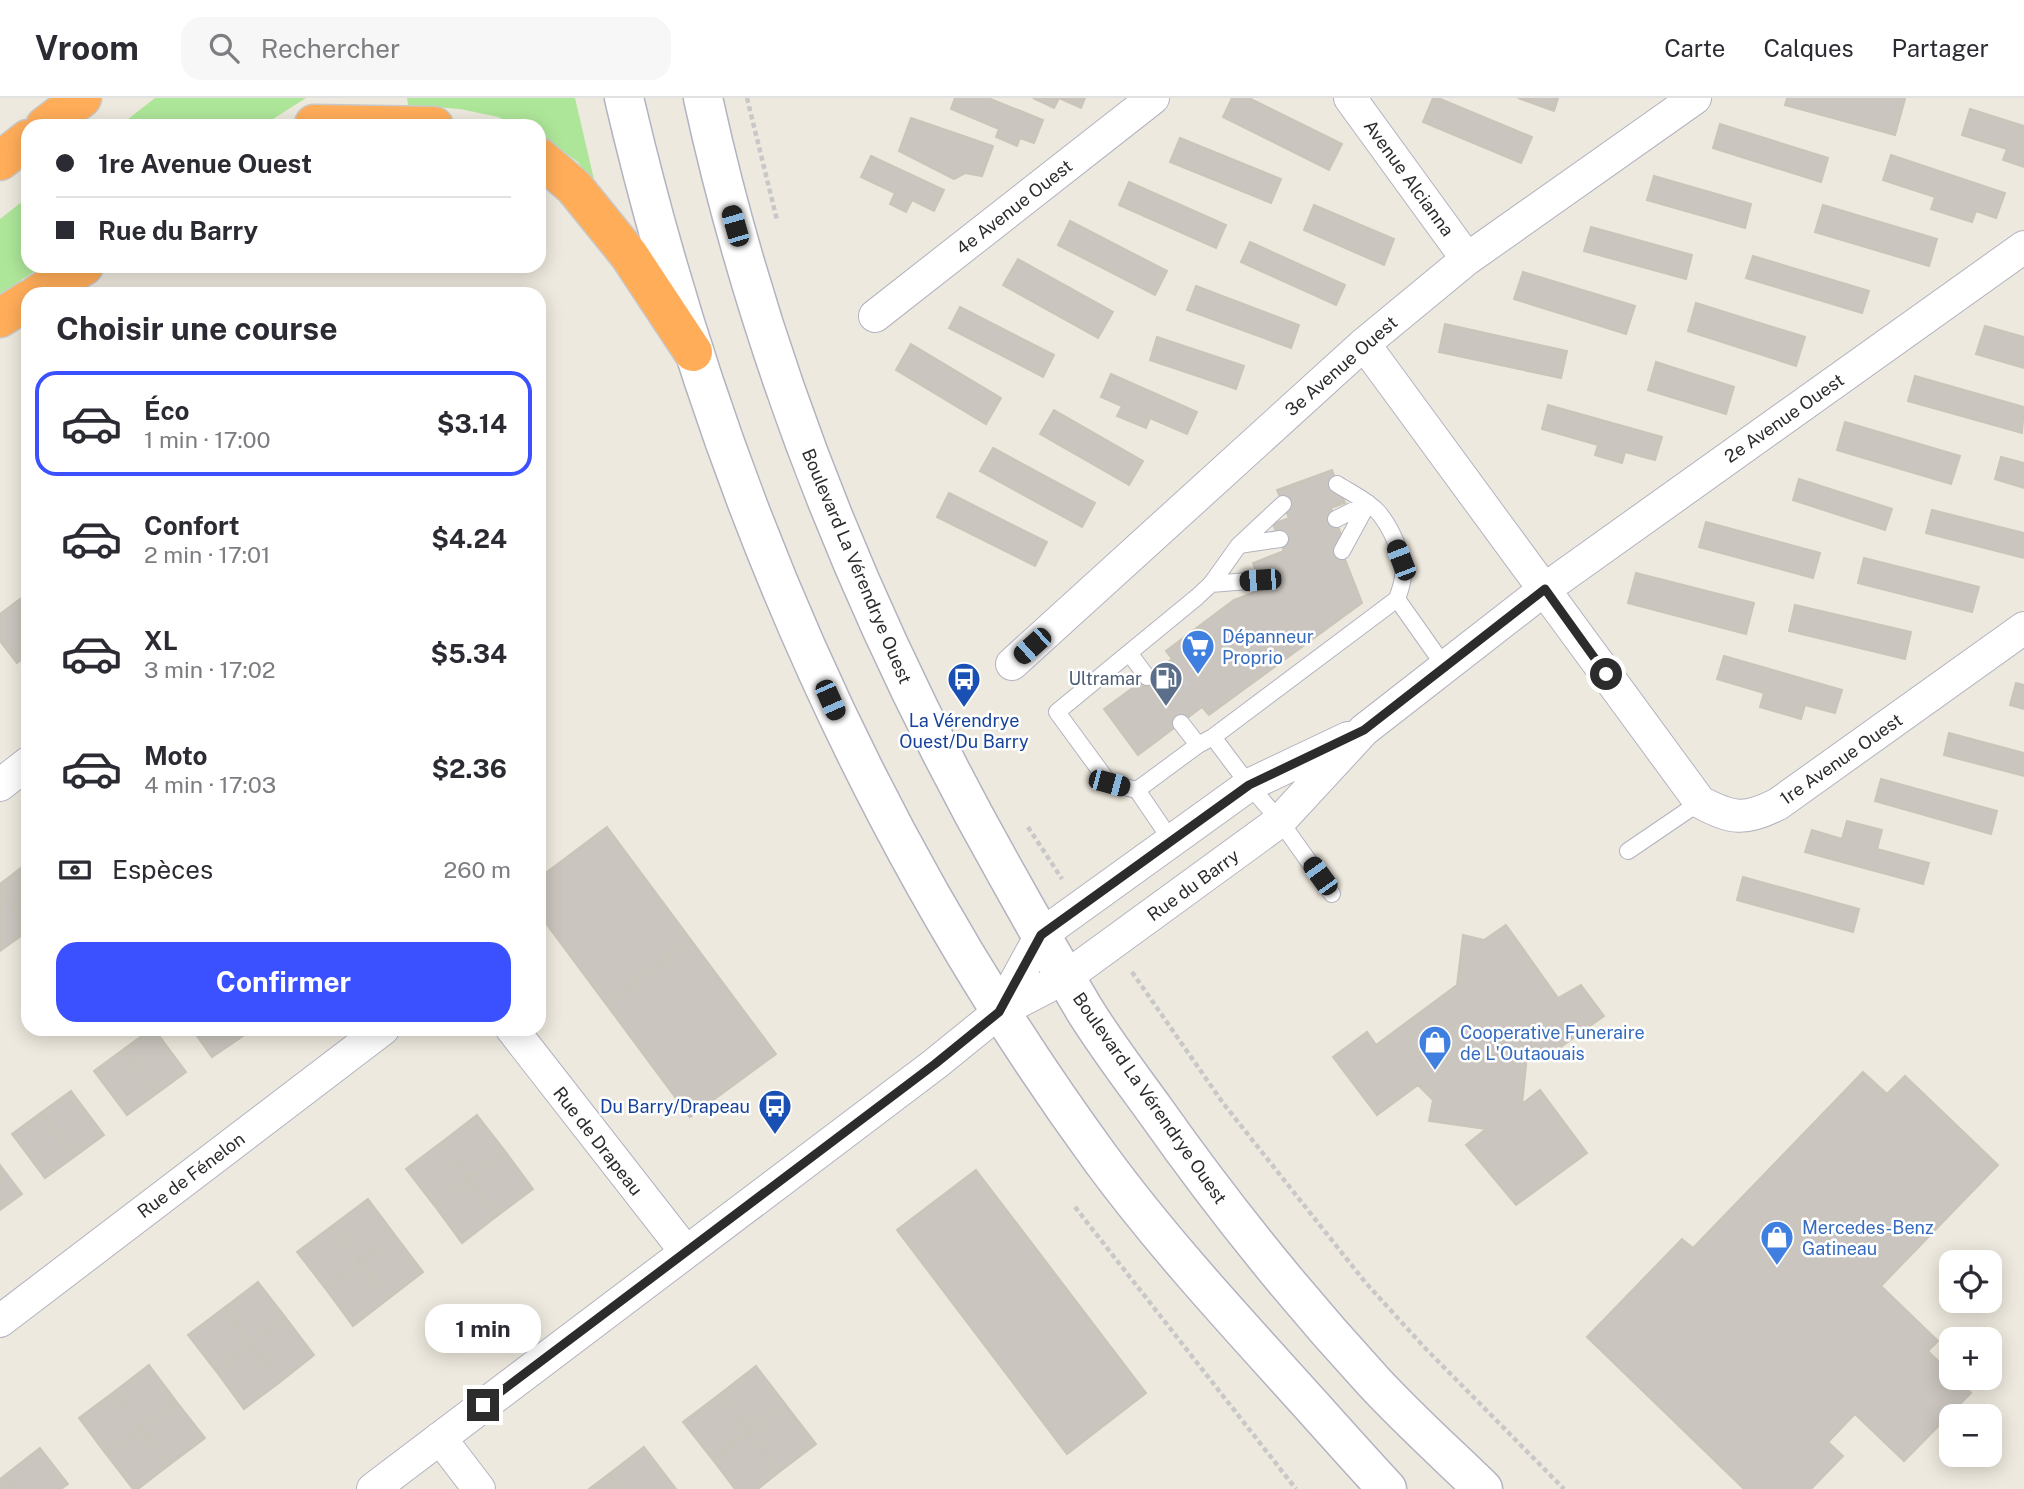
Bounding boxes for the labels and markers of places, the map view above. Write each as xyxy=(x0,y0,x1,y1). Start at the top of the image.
place label: Dépanneur Proprio xyxy=(1222,626,1314,668)
supermarket icon: Dépanneur Proprio xyxy=(1179,627,1217,676)
fuel station icon: Ultramar xyxy=(1147,659,1185,708)
bus stop icon: La Vérendrye Ouest/Du Barry xyxy=(945,660,983,709)
place label: Ultramar xyxy=(1068,668,1142,689)
place label: La Vérendrye Ouest/Du Barry xyxy=(899,710,1029,752)
place label: Cooperative Funeraire de L'Outaouais xyxy=(1460,1022,1645,1064)
shop icon: Cooperative Funeraire de L'Outaouais xyxy=(1416,1023,1454,1072)
bus stop icon: Du Barry/Drapeau xyxy=(756,1087,794,1136)
place label: Du Barry/Drapeau xyxy=(600,1096,750,1117)
place label: Mercedes-Benz Gatineau xyxy=(1802,1217,1934,1259)
shop icon: Mercedes-Benz Gatineau xyxy=(1758,1218,1796,1267)

